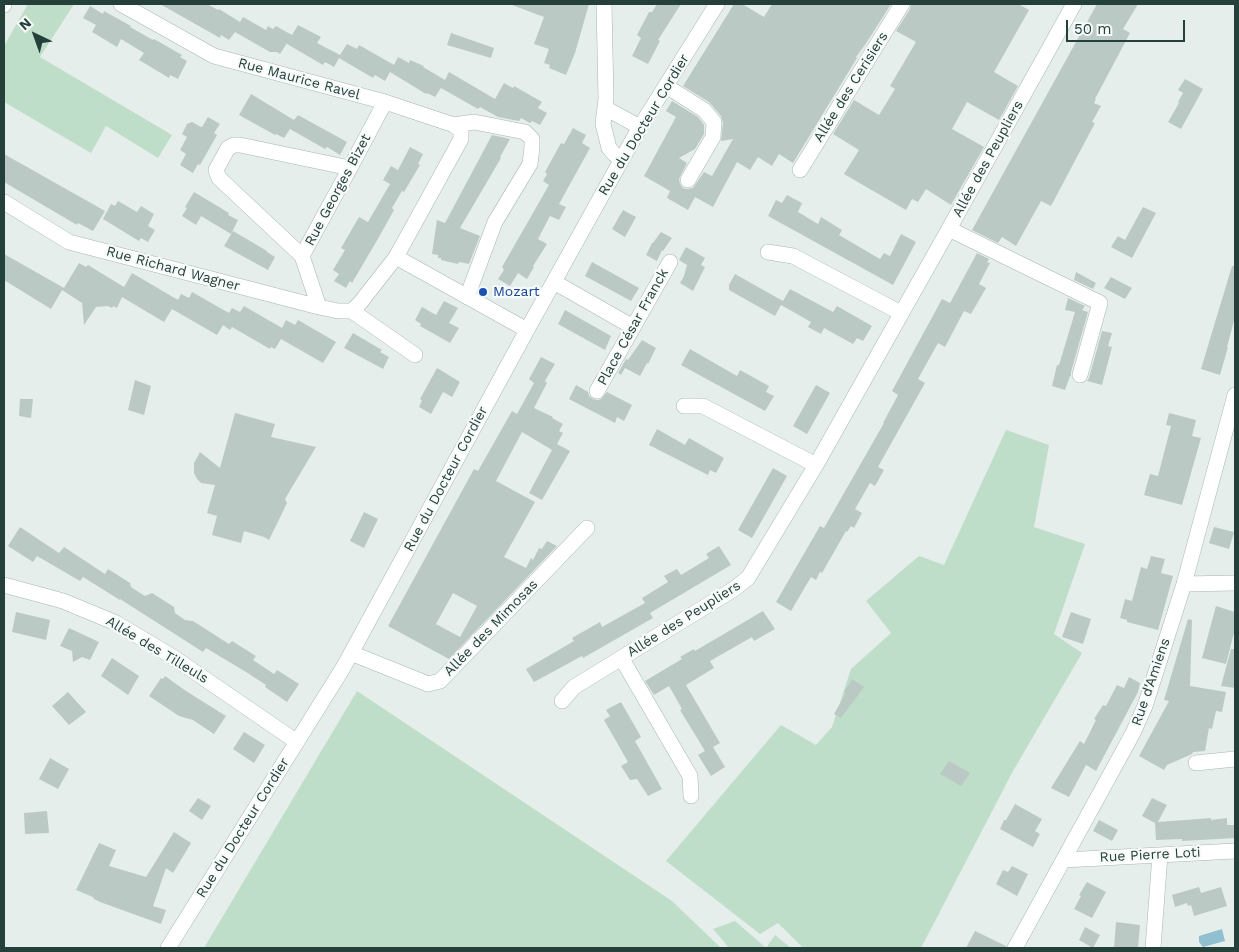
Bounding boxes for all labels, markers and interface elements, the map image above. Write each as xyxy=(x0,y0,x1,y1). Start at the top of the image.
north arrow xyxy=(10,10,60,60)
scale bar xyxy=(1069,10,1188,42)
text: N xyxy=(16,14,34,33)
text: 50 m xyxy=(1074,20,1111,38)
street label: Allée des Cerisiers xyxy=(810,29,892,145)
street label: Rue du Docteur Cordier xyxy=(595,51,693,199)
street label: Rue Maurice Ravel xyxy=(236,55,362,103)
street label: Allée des Peupliers xyxy=(949,98,1027,220)
street label: Rue Georges Bizet xyxy=(301,131,375,249)
street label: Rue Richard Wagner xyxy=(104,243,242,295)
street label: Place César Franck xyxy=(594,266,672,388)
place label: Mozart xyxy=(493,284,540,300)
marker: Mozart xyxy=(477,286,489,298)
street label: Rue du Docteur Cordier xyxy=(401,404,491,554)
street label: Allée des Mimosas xyxy=(441,576,541,680)
street label: Allée des Peupliers xyxy=(624,577,744,661)
street label: Allée des Tilleuls xyxy=(103,613,211,687)
street label: Rue d'Amiens xyxy=(1128,636,1174,728)
street label: Rue du Docteur Cordier xyxy=(193,755,293,901)
street label: Rue Pierre Loti xyxy=(1099,844,1201,866)

